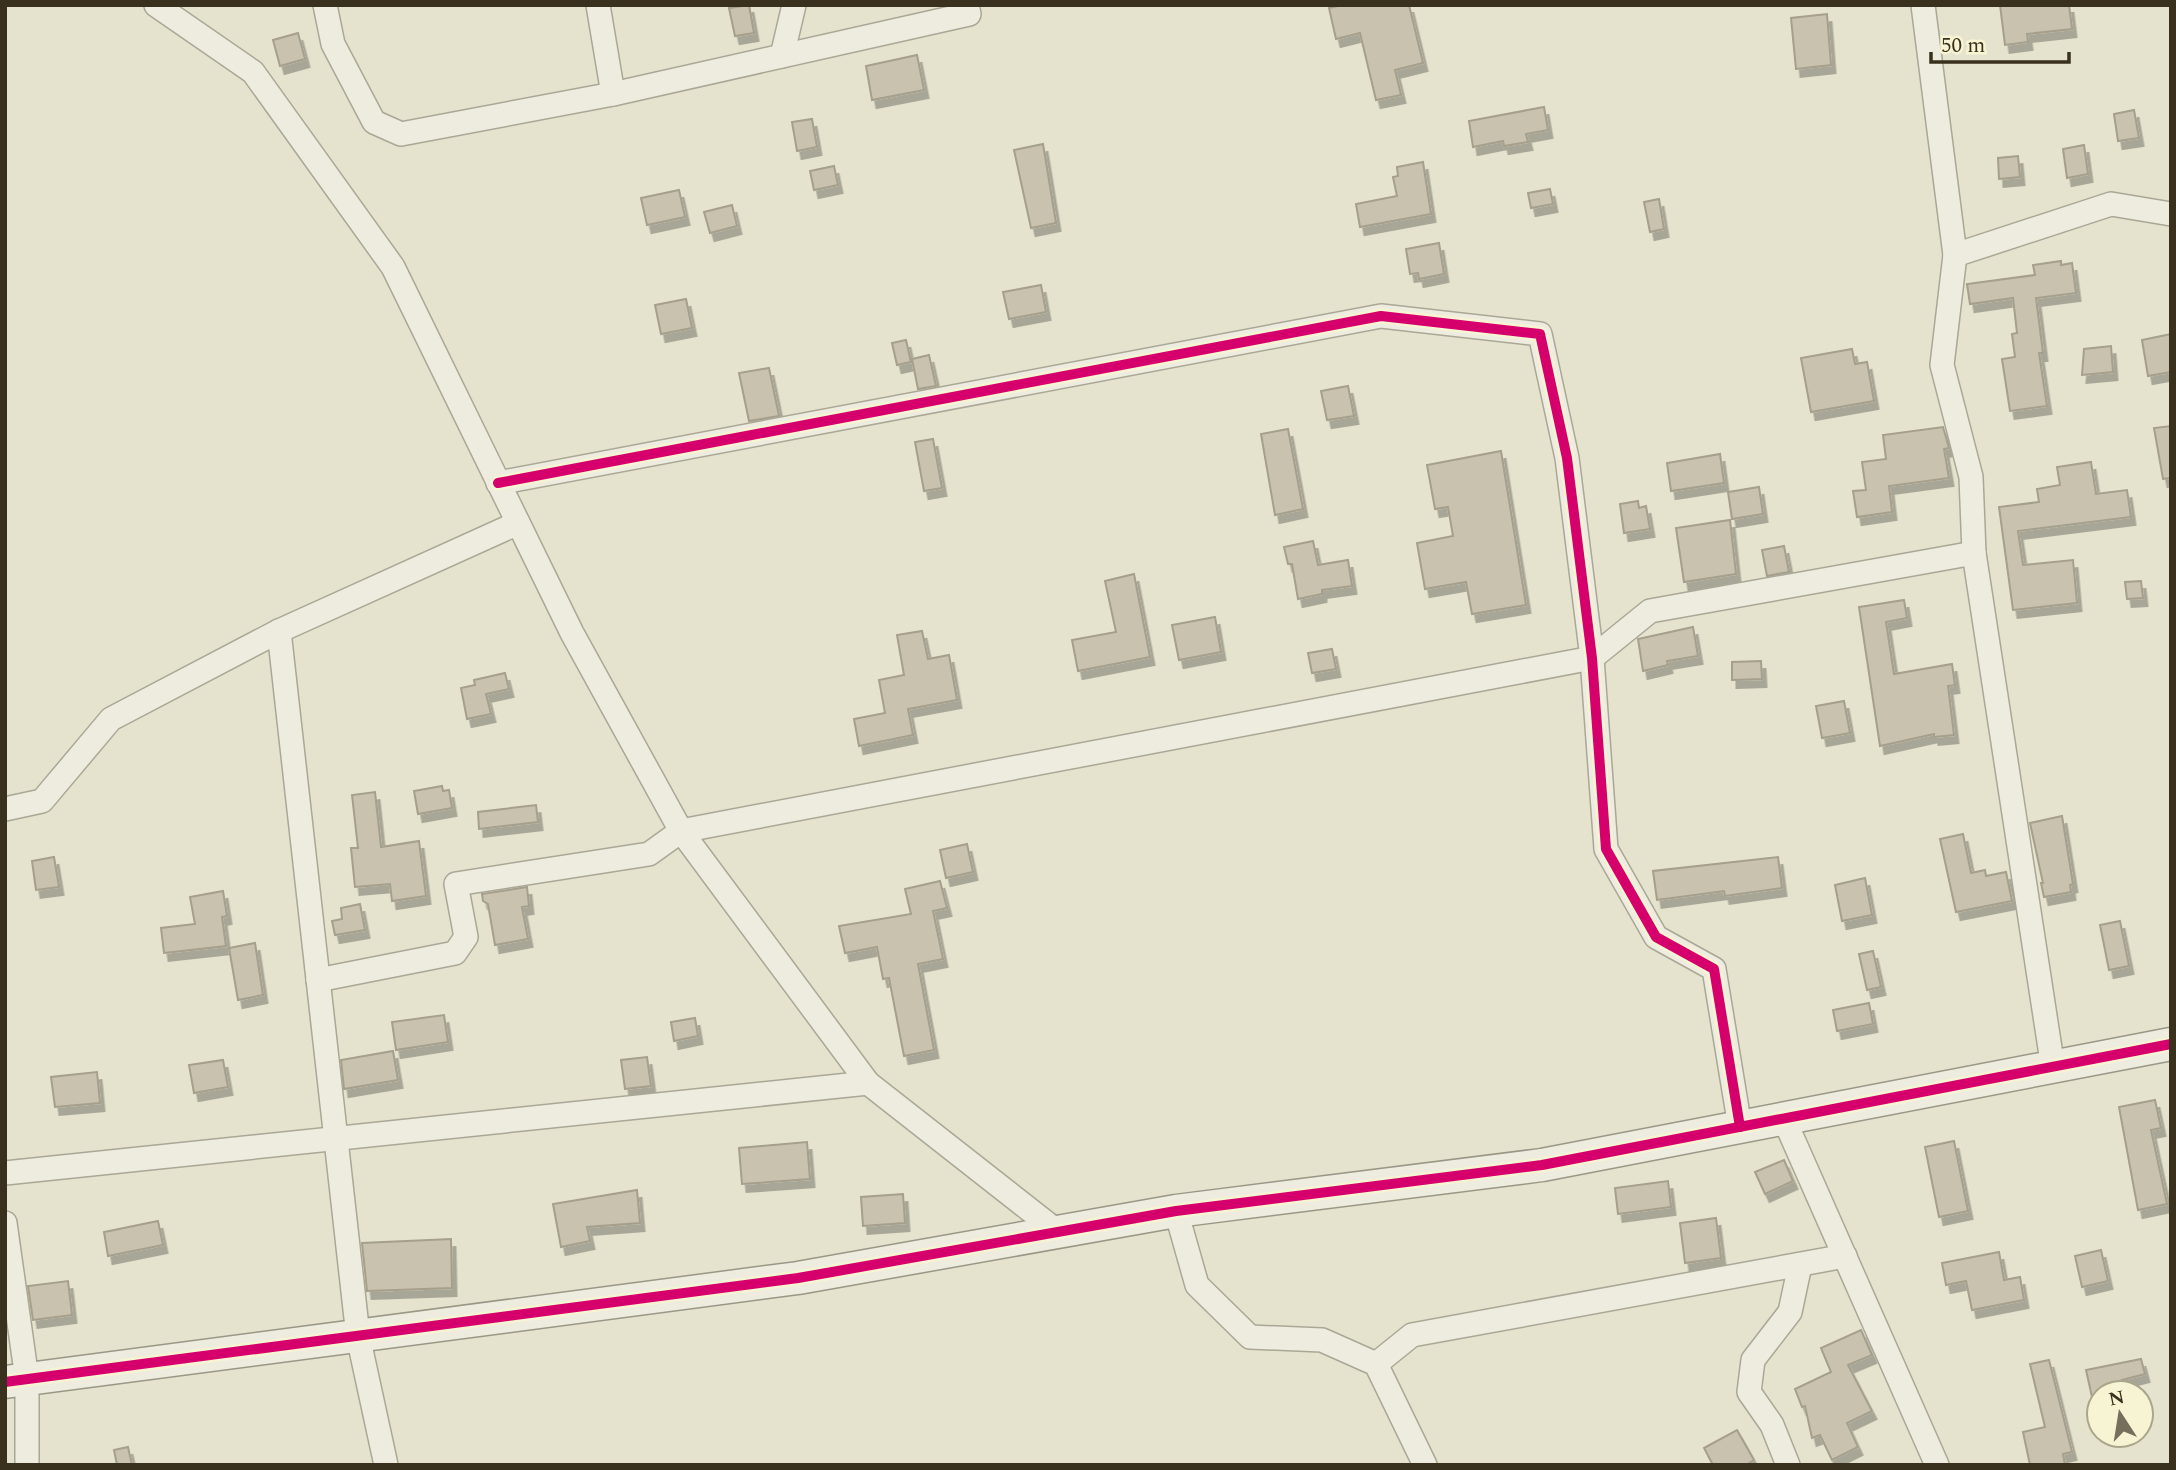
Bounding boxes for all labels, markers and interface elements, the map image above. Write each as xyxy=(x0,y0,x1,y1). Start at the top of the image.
scale bar xyxy=(1931,21,2069,65)
text: 50 m xyxy=(1941,30,1985,62)
north arrow xyxy=(2085,1379,2155,1449)
text: N xyxy=(2106,1383,2127,1415)

